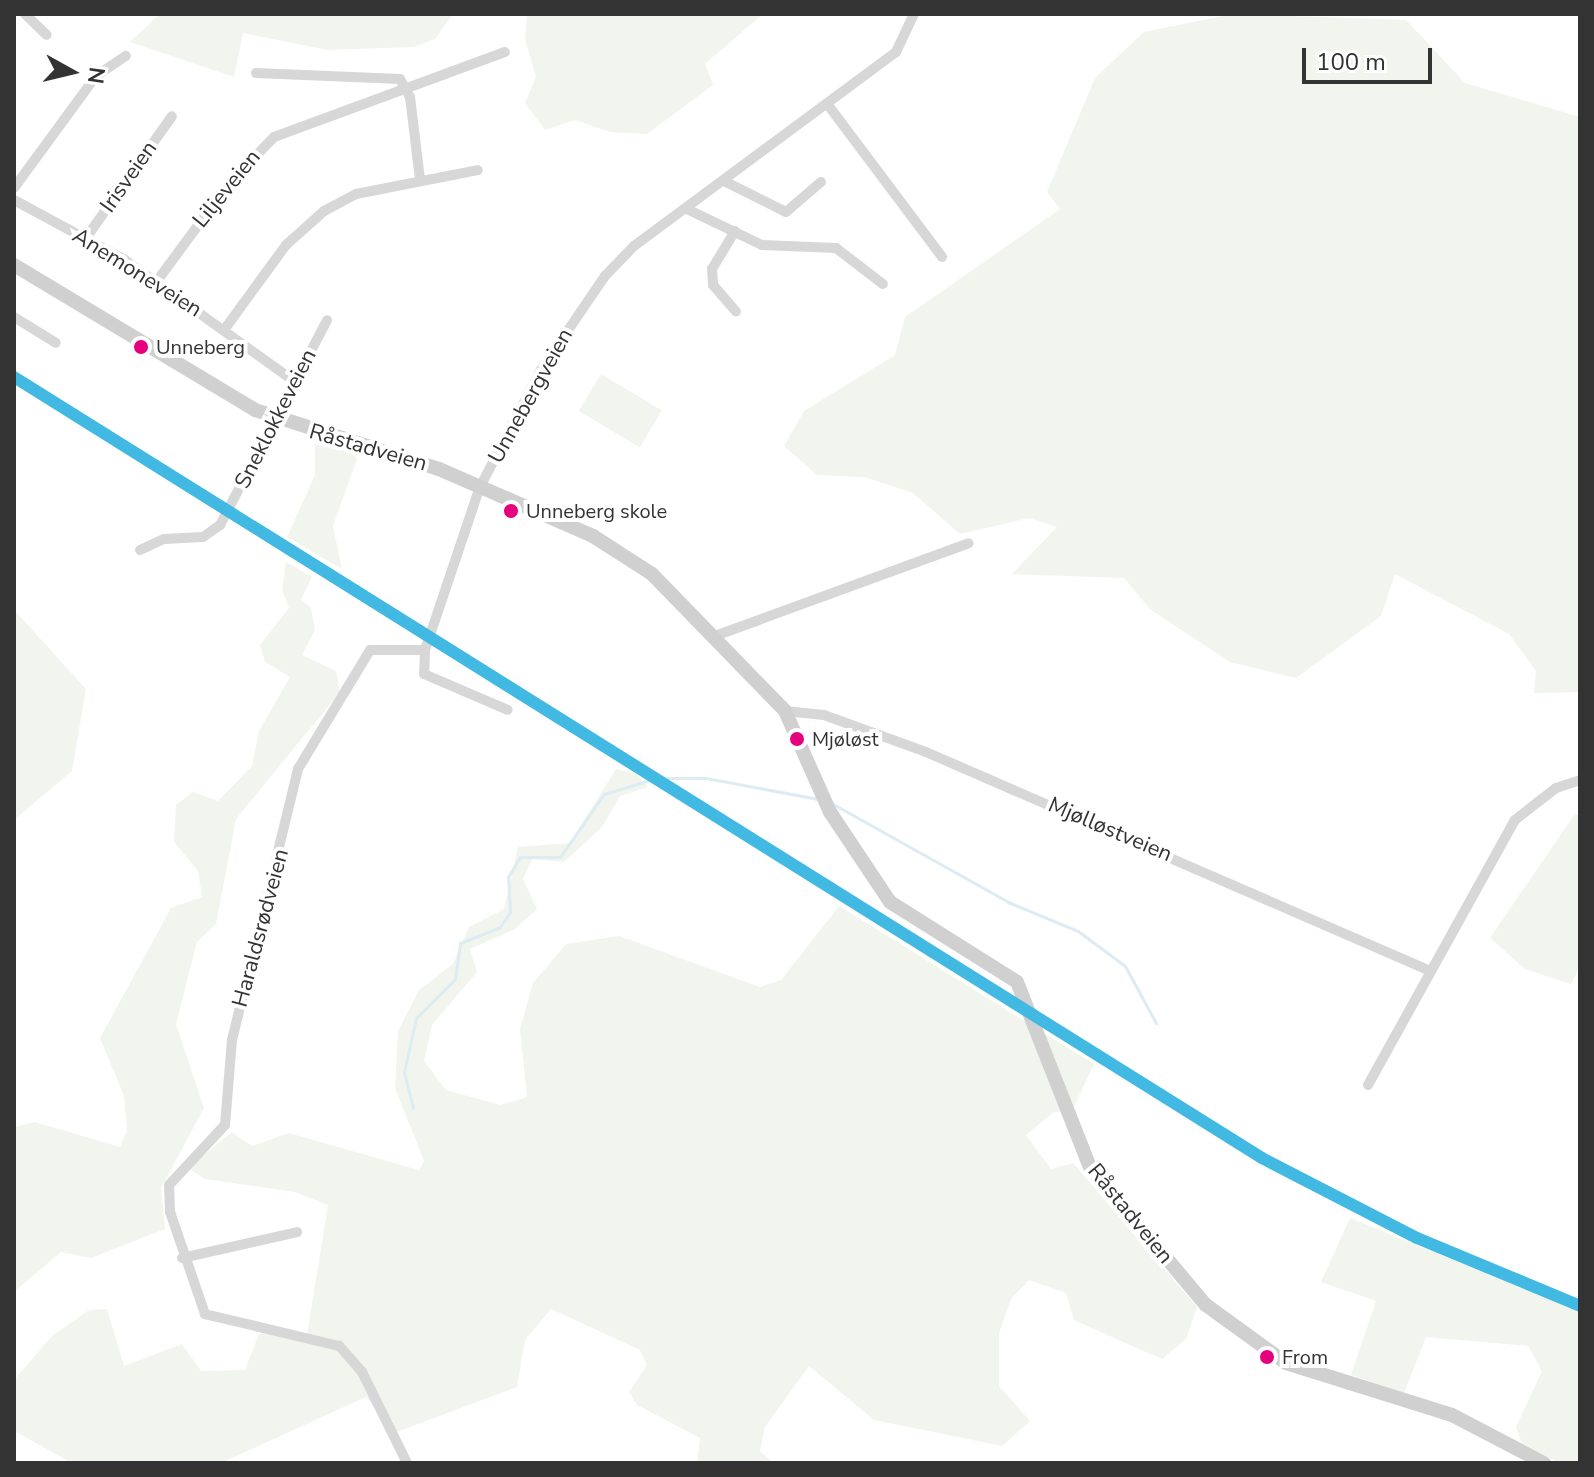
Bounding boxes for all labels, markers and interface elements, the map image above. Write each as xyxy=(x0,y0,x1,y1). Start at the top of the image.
north arrow xyxy=(32,32,112,112)
scale bar xyxy=(1306,32,1436,82)
text: 100 m xyxy=(1316,46,1386,78)
text: N xyxy=(80,65,112,86)
street label: Irisveien xyxy=(95,136,163,218)
street label: Liljeveien xyxy=(188,145,266,233)
street label: Anemoneveien xyxy=(67,223,207,323)
street label: Unnebergveien xyxy=(483,324,579,468)
place label: Unneberg xyxy=(156,335,245,359)
marker: Unneberg xyxy=(133,339,149,355)
street label: Sneklokkeveien xyxy=(230,345,322,493)
street label: Råstadveien xyxy=(306,419,430,477)
place label: Unneberg skole xyxy=(526,499,667,523)
marker: Unneberg skole xyxy=(503,503,519,519)
place label: Mjøløst xyxy=(812,727,878,751)
marker: Mjøløst xyxy=(789,731,805,747)
street label: Mjølløstveien xyxy=(1044,792,1176,868)
street label: Haraldsrødveien xyxy=(227,846,295,1010)
street label: Råstadveien xyxy=(1082,1159,1178,1269)
place label: From xyxy=(1282,1345,1328,1369)
marker: From xyxy=(1259,1349,1275,1365)

